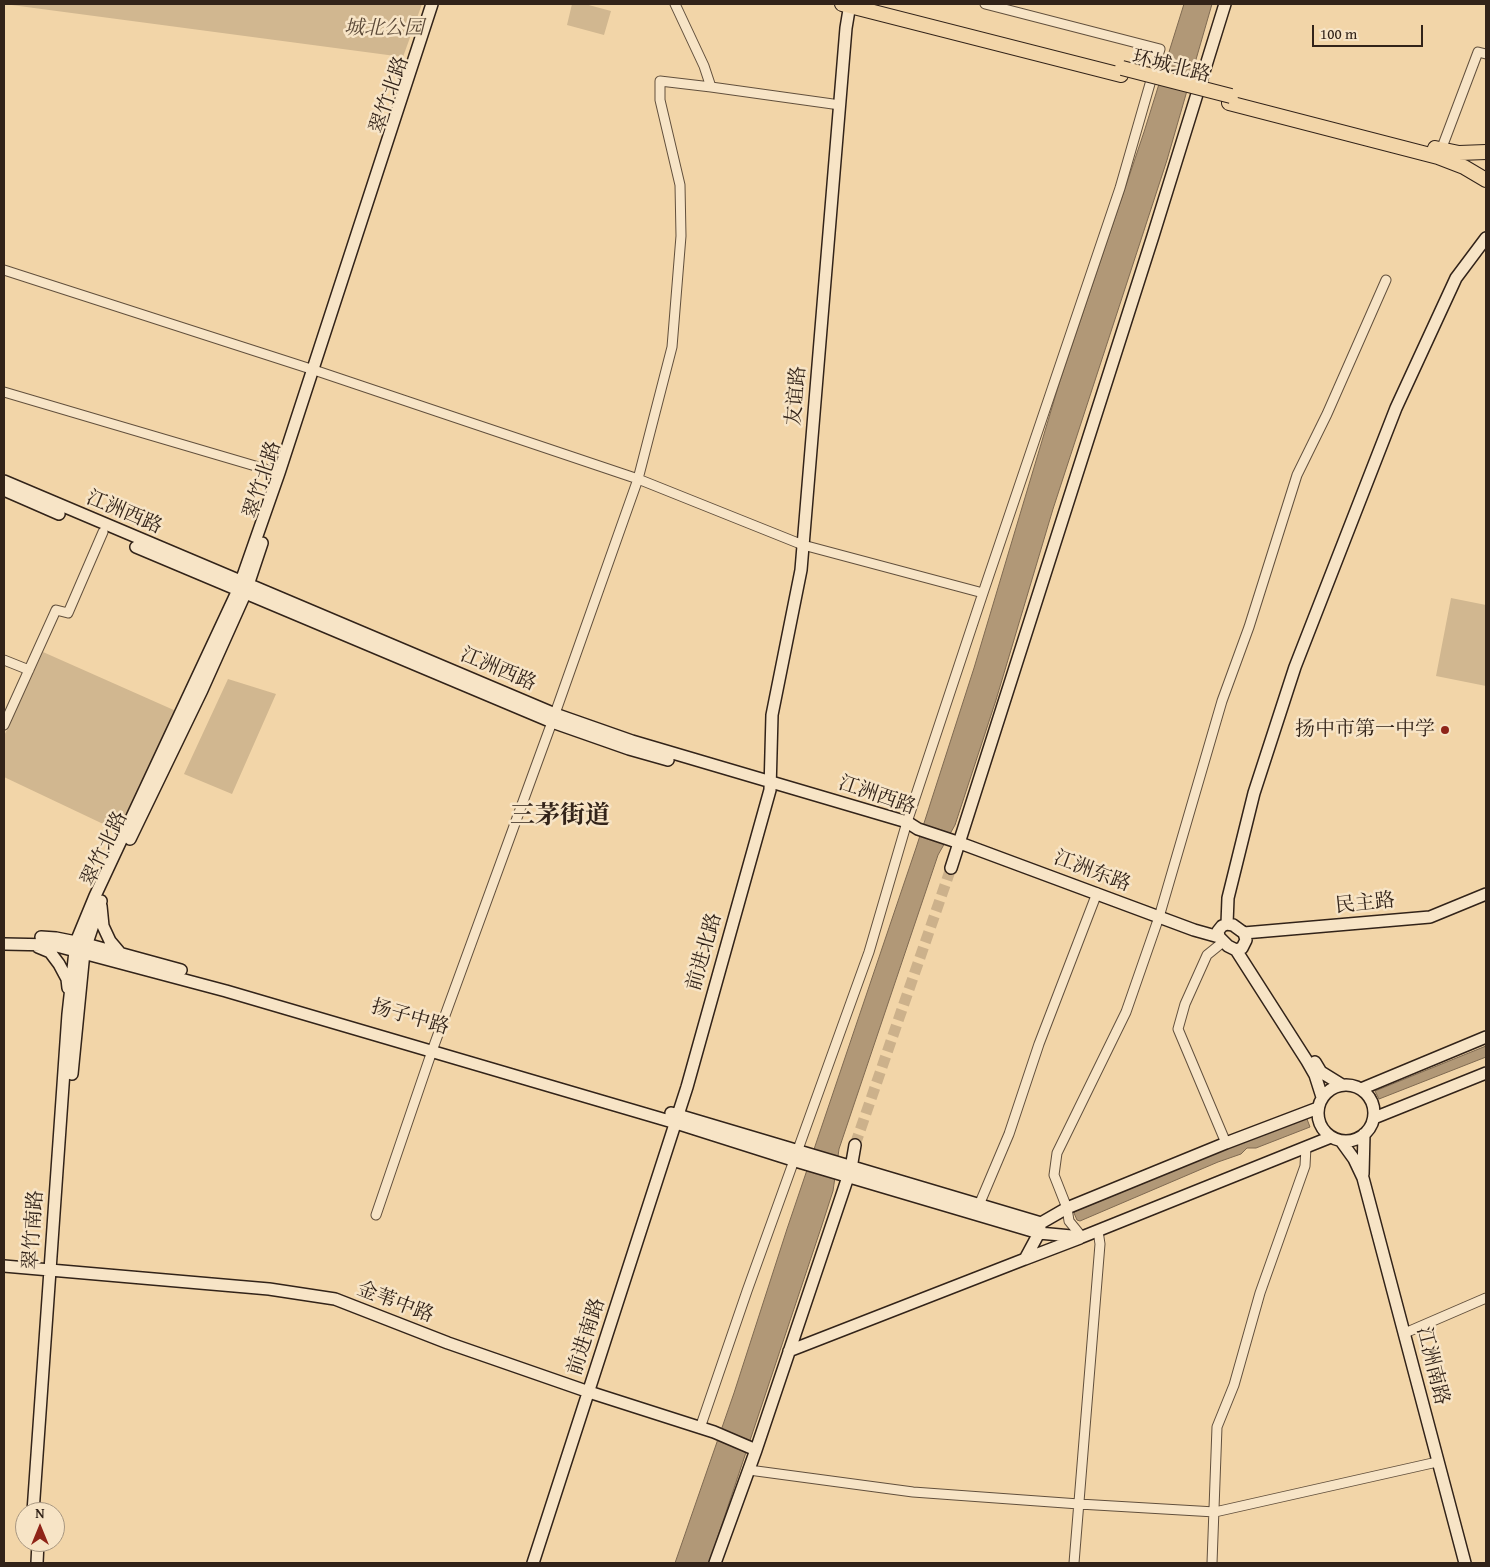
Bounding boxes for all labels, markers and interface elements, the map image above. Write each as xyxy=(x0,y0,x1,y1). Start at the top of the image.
scale bar xyxy=(1315,15,1426,47)
park label: 城北公园 xyxy=(344,17,424,41)
text: 100 m xyxy=(1320,23,1357,44)
street label: 环城北路 xyxy=(1129,46,1213,88)
street label: 翠竹北路 xyxy=(366,53,414,137)
street label: 友谊路 xyxy=(782,365,812,427)
street label: 翠竹北路 xyxy=(239,438,287,522)
street label: 江洲西路 xyxy=(82,486,166,540)
street label: 江洲西路 xyxy=(456,643,540,697)
place label: 扬中市第一中学 xyxy=(1295,718,1435,742)
marker: 扬中市第一中学 xyxy=(1439,724,1451,736)
street label: 江洲西路 xyxy=(835,772,919,820)
district label: 三茅街道 xyxy=(510,802,610,832)
street label: 翠竹北路 xyxy=(77,808,133,890)
street label: 江洲东路 xyxy=(1050,846,1134,898)
street label: 民主路 xyxy=(1334,889,1396,919)
street label: 前进北路 xyxy=(682,910,728,994)
street label: 扬子中路 xyxy=(368,995,452,1041)
street label: 翠竹南路 xyxy=(19,1189,49,1271)
street label: 金苇中路 xyxy=(353,1277,437,1329)
street label: 前进南路 xyxy=(563,1295,611,1379)
street label: 江洲南路 xyxy=(1411,1324,1453,1408)
north arrow xyxy=(15,1502,65,1552)
text: N xyxy=(35,1503,45,1523)

